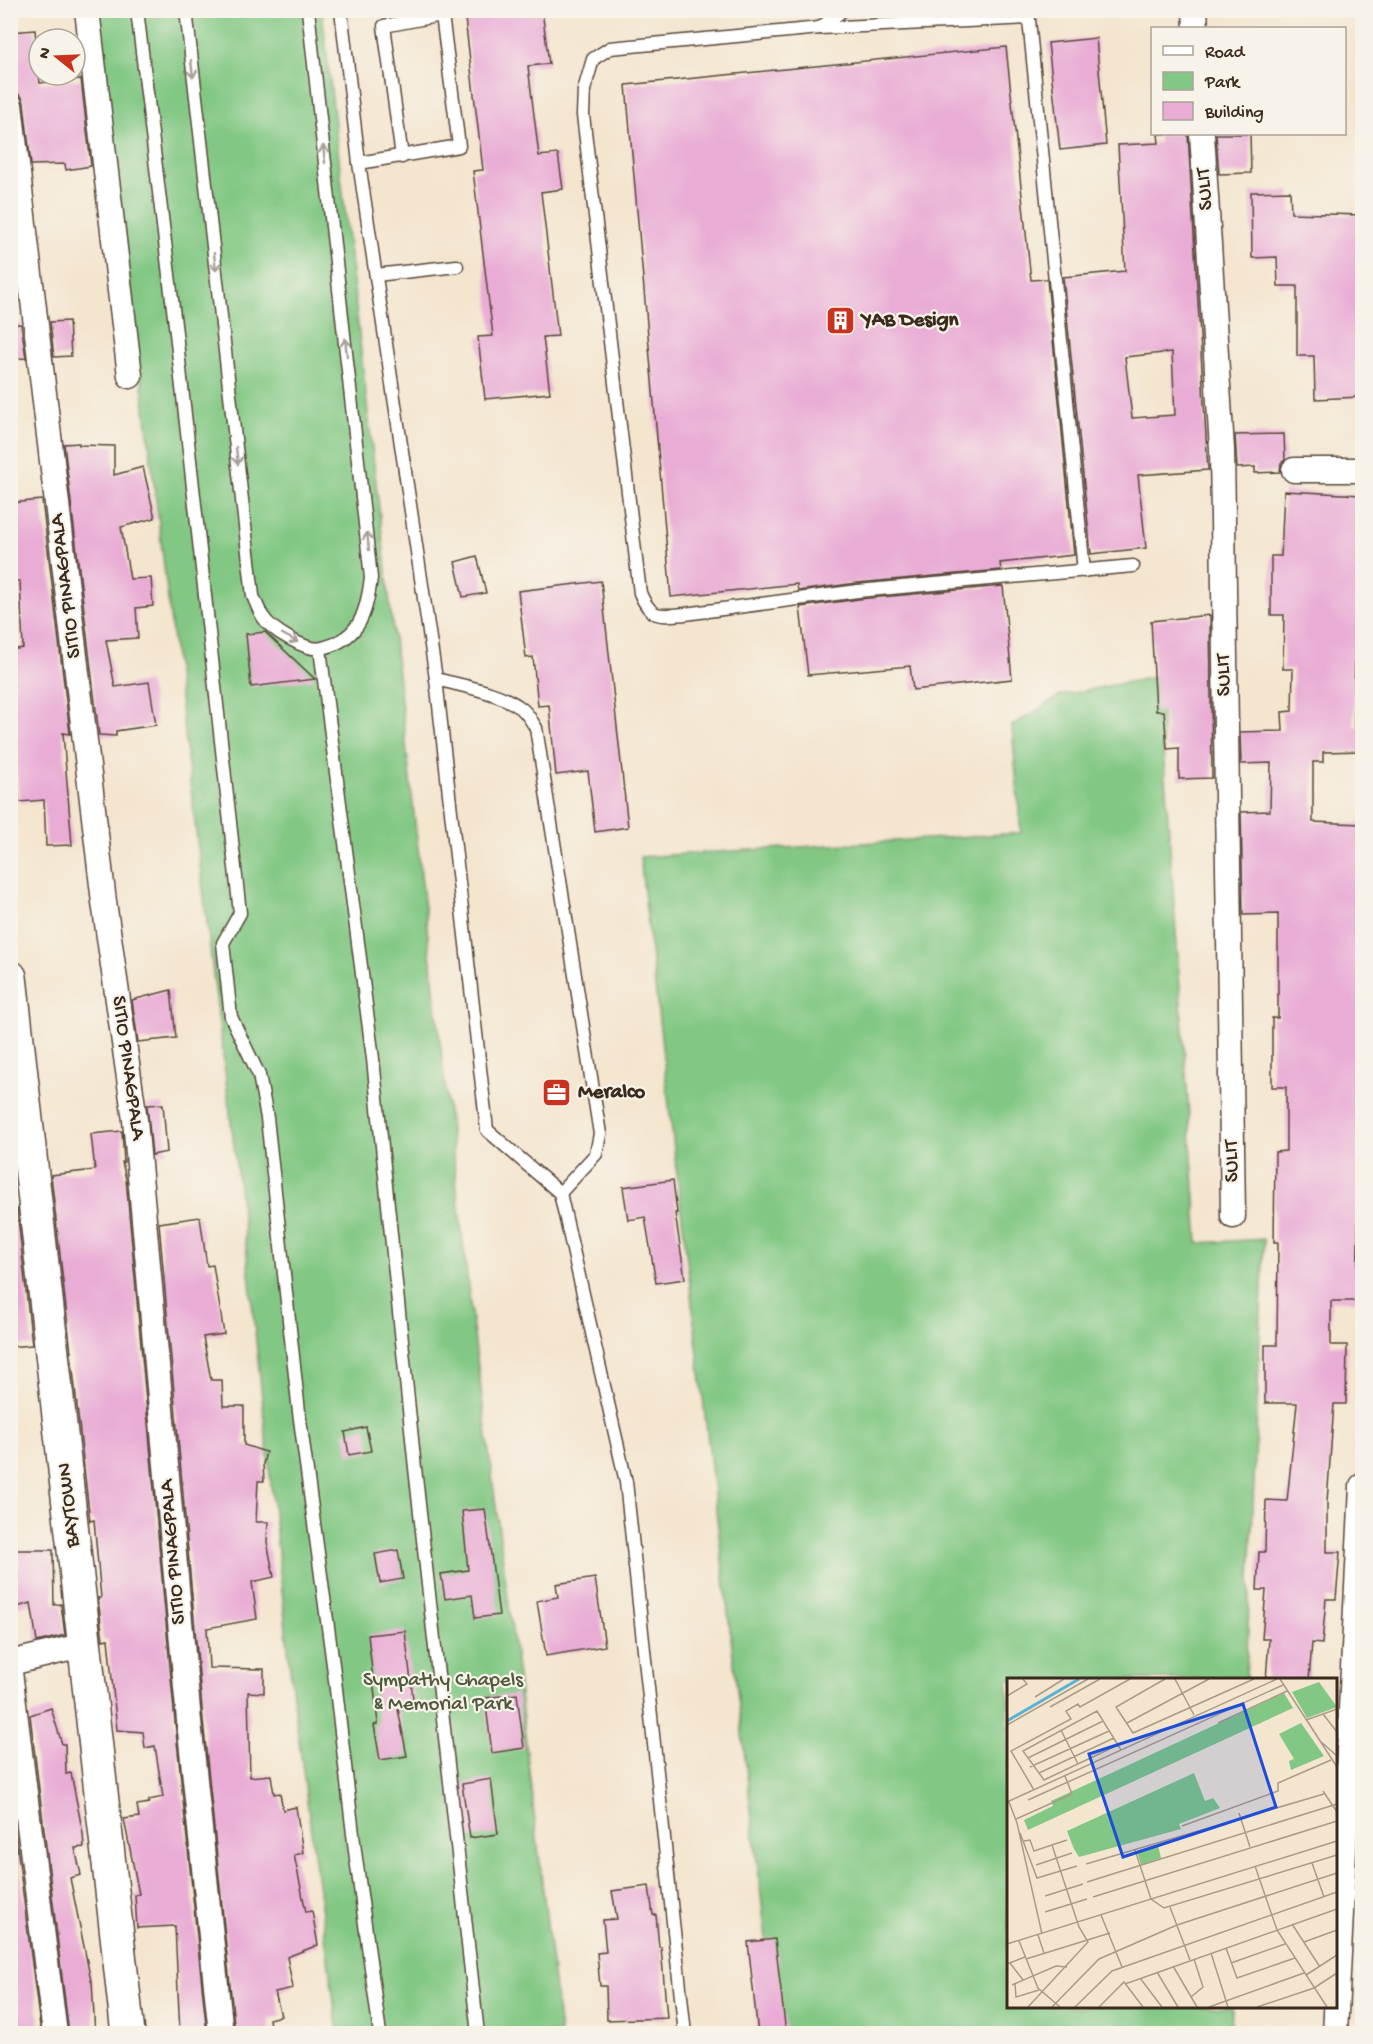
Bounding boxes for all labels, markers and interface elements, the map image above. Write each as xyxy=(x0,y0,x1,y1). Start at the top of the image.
north arrow xyxy=(27,27,87,87)
legend xyxy=(1151,27,1346,135)
text: Road xyxy=(1205,43,1246,64)
text: N xyxy=(35,45,57,61)
one-way arrow xyxy=(187,58,198,78)
text: Park xyxy=(1204,73,1241,94)
text: Building xyxy=(1204,103,1264,124)
one-way arrow xyxy=(318,144,329,164)
street label: SULIT xyxy=(1192,166,1220,211)
one-way arrow xyxy=(209,252,220,272)
building icon: YAB Design xyxy=(825,305,857,337)
place label: YAB Design xyxy=(859,309,960,334)
one-way arrow xyxy=(340,338,351,358)
one-way arrow xyxy=(232,446,243,466)
street label: SITIO PINAGPALA xyxy=(46,511,88,660)
one-way arrow xyxy=(362,532,373,551)
one-way arrow xyxy=(281,633,299,644)
street label: SULIT xyxy=(1212,653,1238,697)
street label: SITIO PINAGPALA xyxy=(104,994,150,1143)
office icon: Meralco xyxy=(541,1077,573,1109)
place label: Meralco xyxy=(578,1081,645,1106)
street label: SULIT xyxy=(1220,1139,1246,1183)
street label: BAYTOWN xyxy=(53,1461,87,1550)
street label: SITIO PINAGPALA xyxy=(155,1477,193,1626)
park label: Sympathy Chapels & Memorial Park xyxy=(363,1669,524,1718)
inset map xyxy=(1007,1678,1337,2008)

